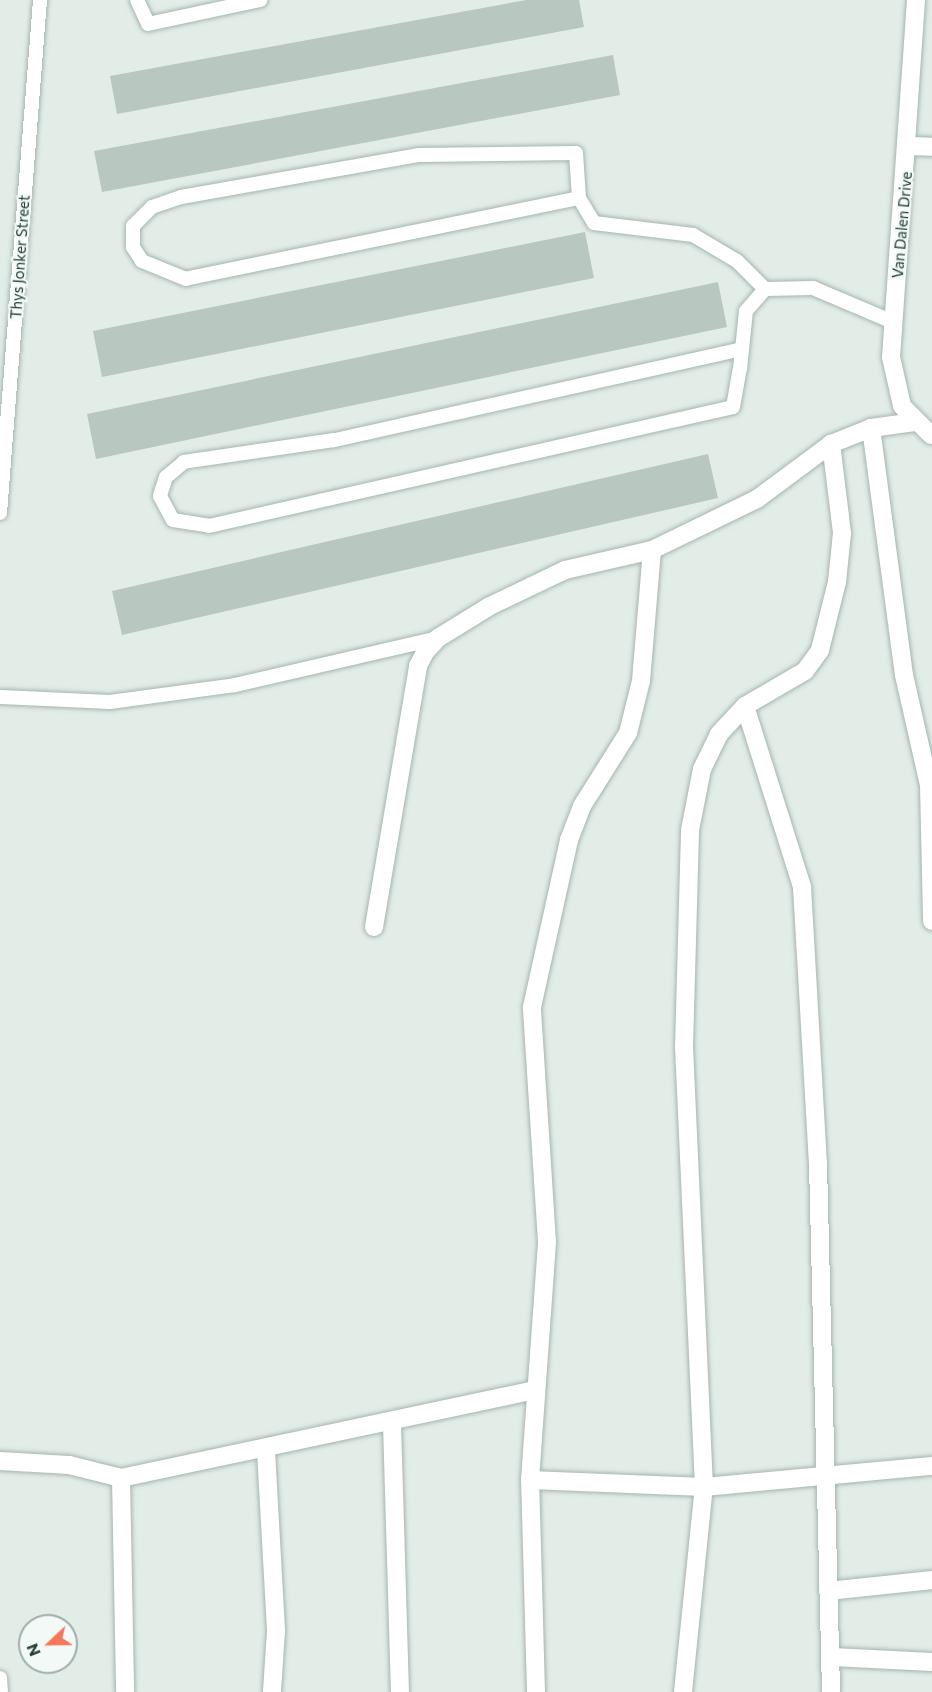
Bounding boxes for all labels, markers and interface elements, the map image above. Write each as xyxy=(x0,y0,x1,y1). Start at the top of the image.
street label: Van Dalen Drive xyxy=(888,171,916,279)
street label: Thys Jonker Street xyxy=(7,194,33,320)
north arrow xyxy=(18,1614,78,1674)
text: N xyxy=(22,1641,44,1659)

